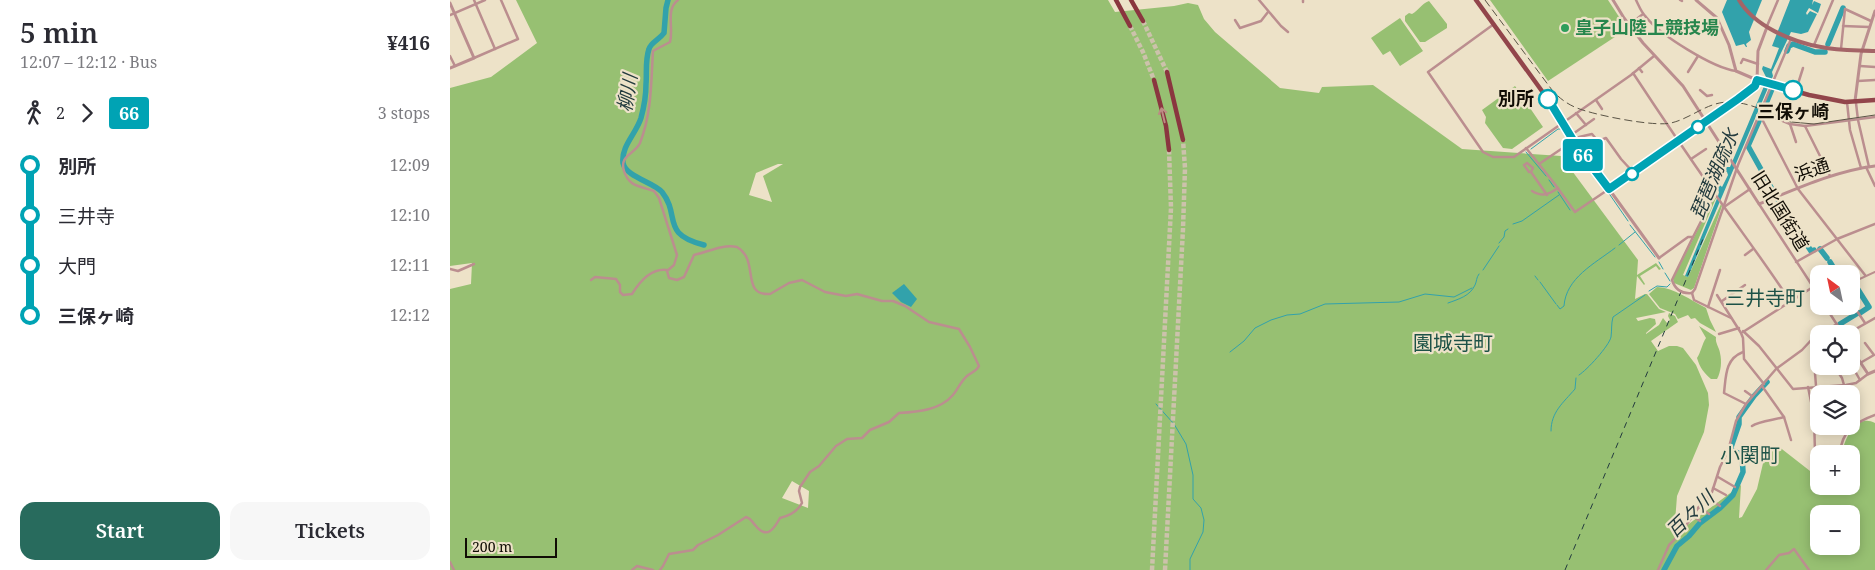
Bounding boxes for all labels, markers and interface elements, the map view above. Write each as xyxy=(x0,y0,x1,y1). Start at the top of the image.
text: 5 min xyxy=(20,13,98,51)
place label: 皇子山陸上競技場 xyxy=(1575,15,1719,39)
marker: 皇子山陸上競技場 xyxy=(1559,22,1571,34)
text: ¥416 xyxy=(387,30,430,56)
text: 12:07 – 12:12 · Bus xyxy=(20,51,157,73)
water label: 柳川 xyxy=(611,70,643,114)
marker: 三保ヶ崎 xyxy=(1783,80,1803,100)
place label: 別所 xyxy=(1498,86,1534,110)
marker: 別所 xyxy=(1538,89,1558,109)
icon: walk xyxy=(20,99,48,127)
icon: forward xyxy=(73,99,101,127)
place label: 三保ヶ崎 xyxy=(1757,99,1829,123)
text: 66 xyxy=(119,101,139,125)
text: 2 xyxy=(56,102,65,124)
text: 3 stops xyxy=(378,102,430,124)
one-way arrow xyxy=(1158,107,1167,123)
unlabelled marker xyxy=(1691,120,1705,134)
water label: 琵琶湖疏水 xyxy=(1683,123,1745,223)
line badge: 66 xyxy=(1560,139,1606,171)
text: 66 xyxy=(1573,143,1593,167)
street label: 浜通 xyxy=(1791,152,1833,186)
text: 別所 xyxy=(58,153,96,179)
text: 12:09 xyxy=(390,154,430,176)
street label: 旧北国街道 xyxy=(1747,166,1815,255)
unlabelled marker xyxy=(1625,167,1639,181)
text: 三井寺 xyxy=(58,203,115,229)
text: 12:10 xyxy=(390,204,430,226)
text: 大門 xyxy=(58,253,96,279)
text: 12:11 xyxy=(390,254,430,276)
north arrow xyxy=(1810,265,1860,315)
map controls xyxy=(1810,265,1860,555)
district label: 三井寺町 xyxy=(1725,284,1805,311)
text: 三保ヶ崎 xyxy=(58,303,134,329)
text: 12:12 xyxy=(390,304,430,326)
button: locate xyxy=(1810,325,1860,375)
district label: 園城寺町 xyxy=(1413,329,1493,356)
button: layers xyxy=(1810,385,1860,435)
district label: 小関町 xyxy=(1720,441,1780,468)
button: + xyxy=(1810,445,1860,495)
water label: 百々川 xyxy=(1660,483,1721,543)
button: Start xyxy=(20,502,220,560)
button: Tickets xyxy=(230,502,430,560)
button: − xyxy=(1810,505,1860,555)
scale bar xyxy=(465,535,558,558)
text: 200 m xyxy=(472,537,512,556)

